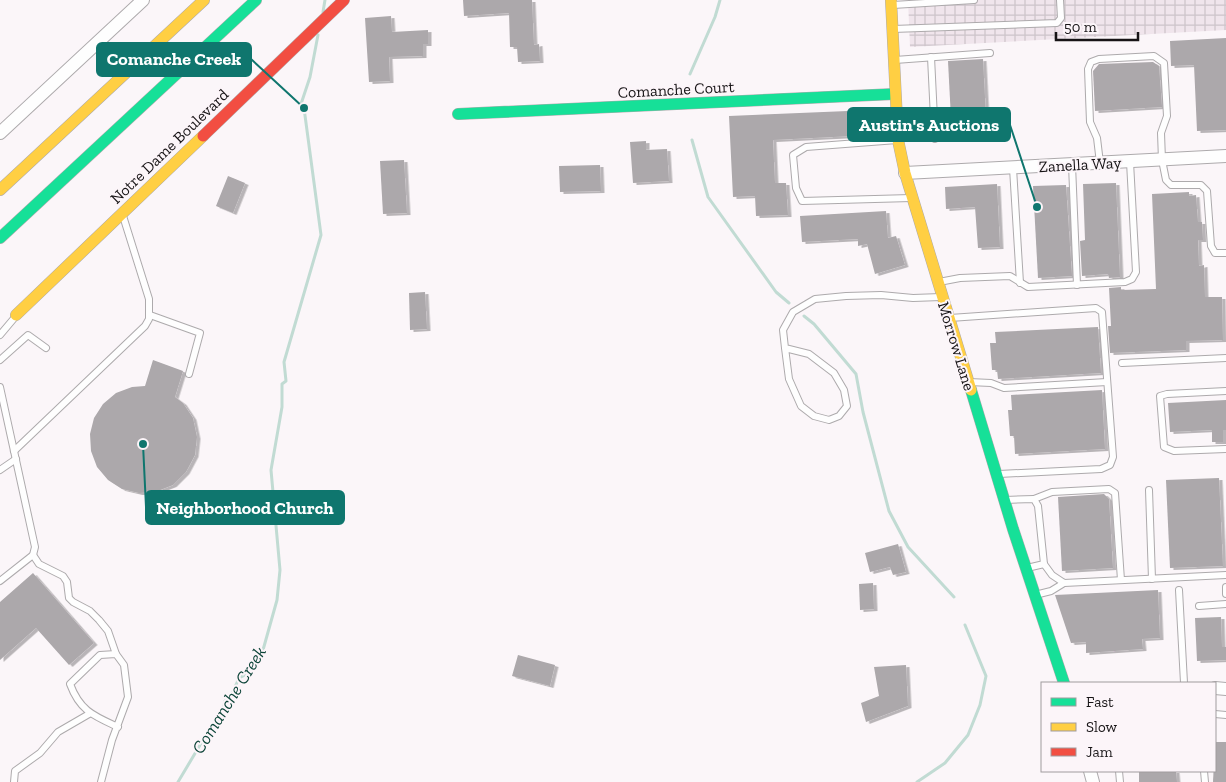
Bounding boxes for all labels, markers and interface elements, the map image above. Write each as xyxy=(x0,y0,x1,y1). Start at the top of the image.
scale bar xyxy=(1056,10,1138,42)
text: 50 m xyxy=(1064,18,1097,36)
callout: Comanche Creek xyxy=(97,43,251,76)
text: Comanche Creek xyxy=(107,48,241,70)
street label: Comanche Court xyxy=(617,77,735,102)
street label: Notre Dame Boulevard xyxy=(106,85,233,208)
callout: Austin's Auctions xyxy=(848,108,1010,141)
text: Austin's Auctions xyxy=(859,114,999,136)
street label: Zanella Way xyxy=(1038,153,1123,176)
street label: Morrow Lane xyxy=(934,299,979,393)
callout: Neighborhood Church xyxy=(146,491,344,524)
text: Neighborhood Church xyxy=(156,497,334,519)
water label: Comanche Creek xyxy=(187,642,271,758)
legend xyxy=(1041,682,1216,772)
text: Fast xyxy=(1086,693,1114,711)
text: Slow xyxy=(1086,718,1118,736)
text: Jam xyxy=(1086,743,1113,761)

